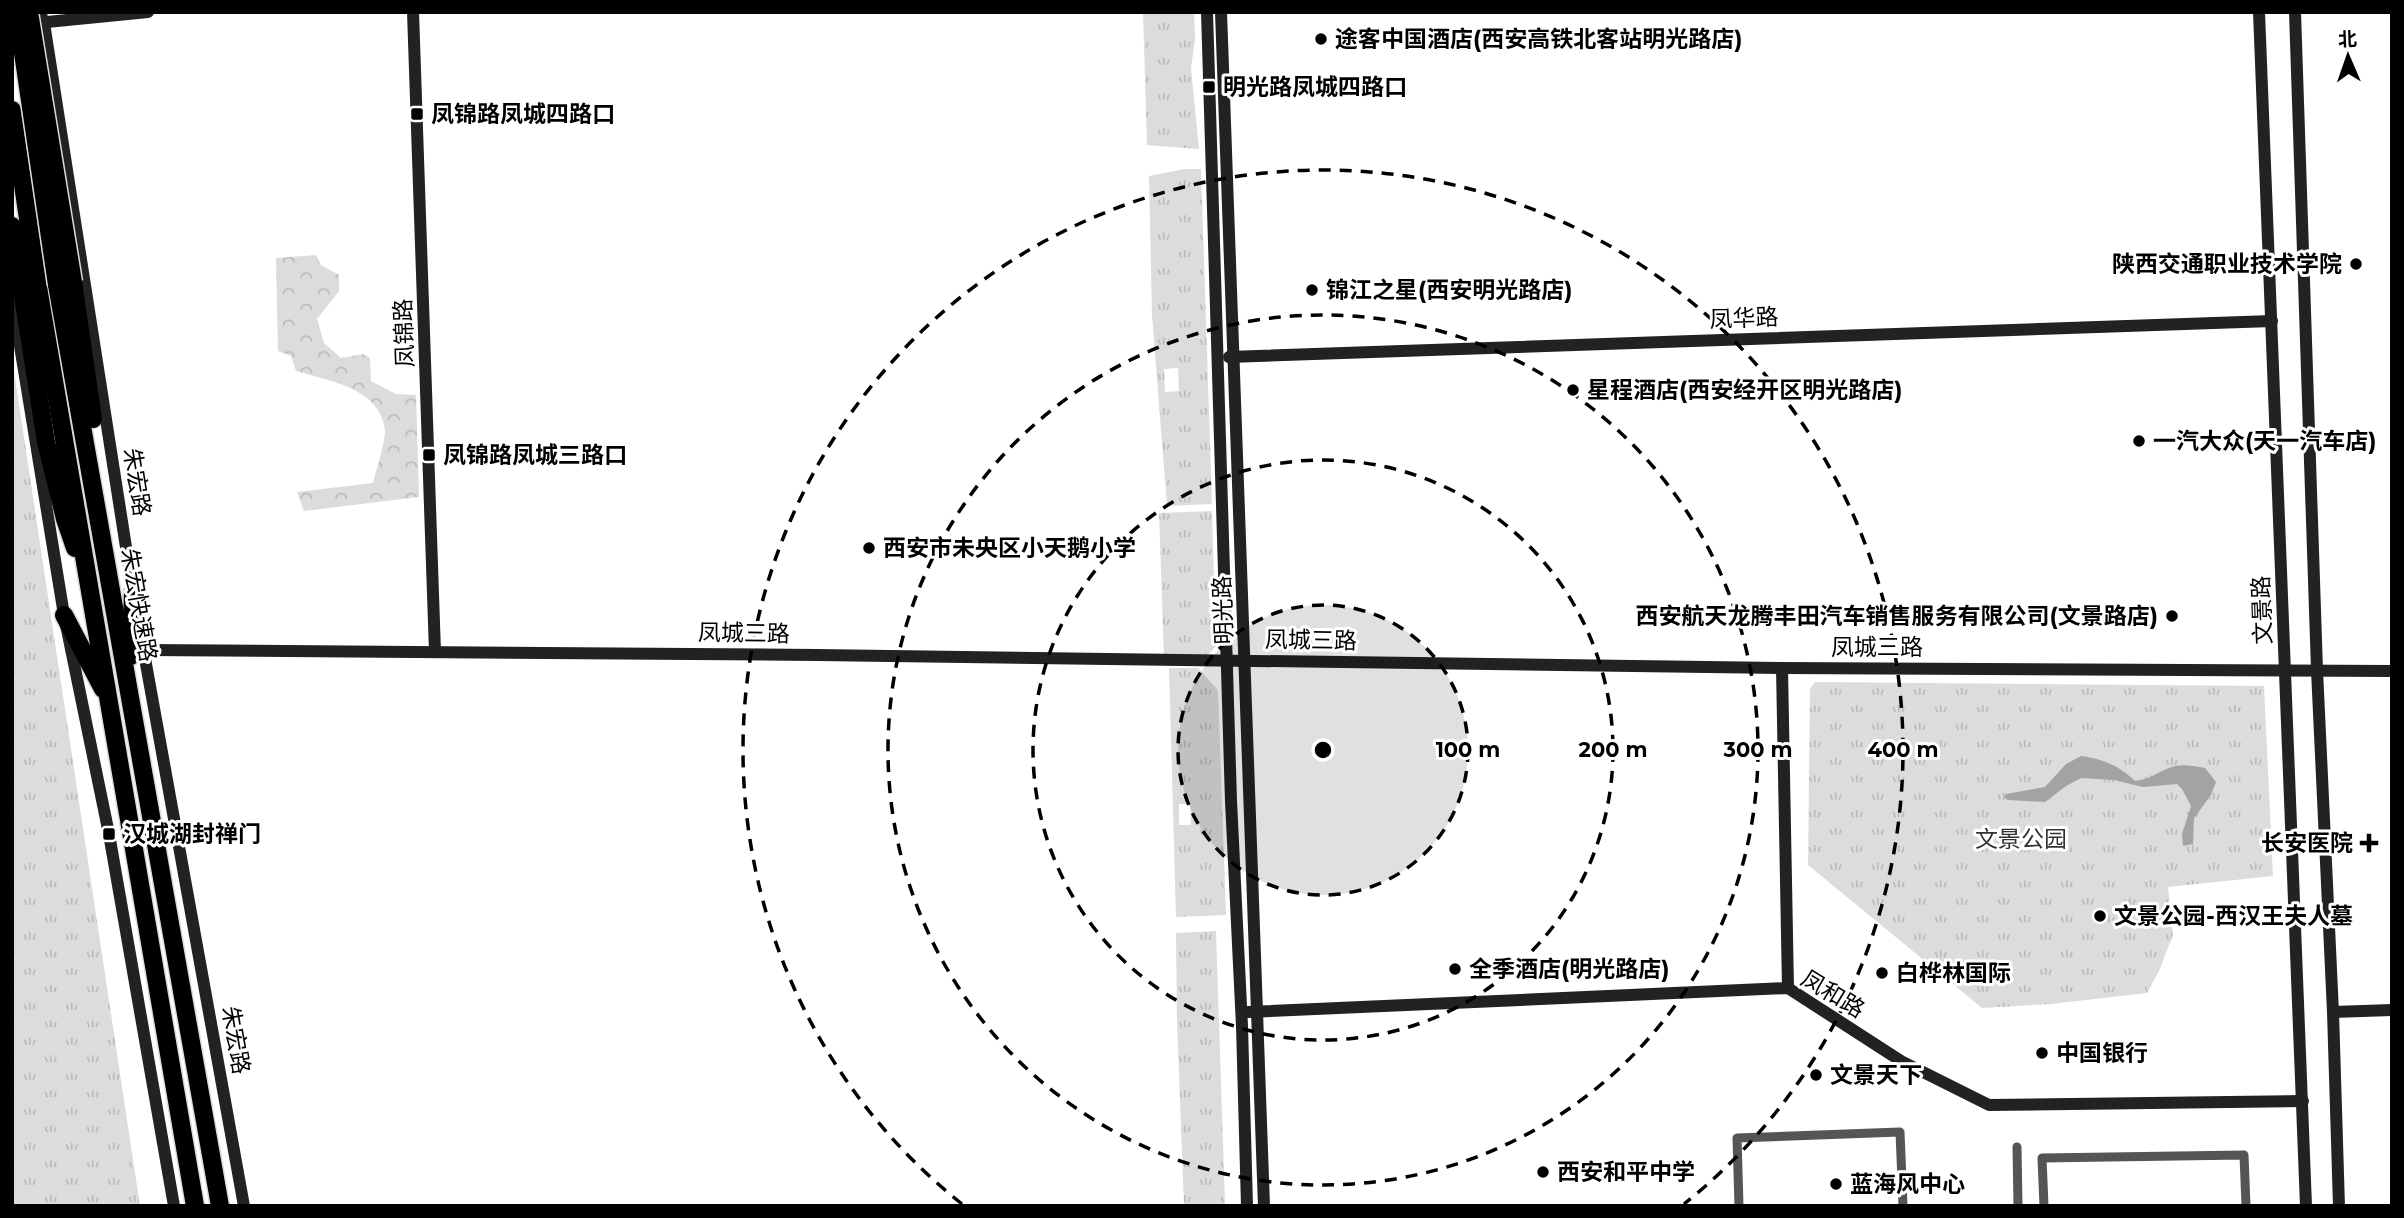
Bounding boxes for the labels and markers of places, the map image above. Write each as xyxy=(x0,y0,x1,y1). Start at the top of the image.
place label: 途客中国酒店(西安高铁北客站明光路店) xyxy=(1335,25,1742,53)
marker: 途客中国酒店(西安高铁北客站明光路店) xyxy=(1313,31,1329,47)
place label: 明光路凤城四路口 xyxy=(1223,73,1407,101)
marker: 明光路凤城四路口 xyxy=(1201,79,1217,95)
place label: 凤锦路凤城四路口 xyxy=(431,100,615,128)
marker: 凤锦路凤城四路口 xyxy=(409,106,425,122)
place label: 陕西交通职业技术学院 xyxy=(2112,250,2342,278)
marker: 陕西交通职业技术学院 xyxy=(2348,256,2364,272)
place label: 锦江之星(西安明光路店) xyxy=(1326,276,1572,304)
marker: 锦江之星(西安明光路店) xyxy=(1304,282,1320,298)
place label: 星程酒店(西安经开区明光路店) xyxy=(1587,376,1902,404)
marker: 星程酒店(西安经开区明光路店) xyxy=(1565,382,1581,398)
place label: 一汽大众(天一汽车店) xyxy=(2153,427,2376,455)
marker: 一汽大众(天一汽车店) xyxy=(2131,433,2147,449)
place label: 凤锦路凤城三路口 xyxy=(443,441,627,469)
marker: 凤锦路凤城三路口 xyxy=(421,447,437,463)
place label: 西安市未央区小天鹅小学 xyxy=(883,534,1136,562)
marker: 西安市未央区小天鹅小学 xyxy=(861,540,877,556)
place label: 西安航天龙腾丰田汽车销售服务有限公司(文景路店) xyxy=(1636,602,2158,630)
marker: 西安航天龙腾丰田汽车销售服务有限公司(文景路店) xyxy=(2164,608,2180,624)
centre of rings xyxy=(1311,738,1335,762)
place label: 汉城湖封禅门 xyxy=(123,820,261,848)
marker: 汉城湖封禅门 xyxy=(101,826,117,842)
place label: 长安医院 xyxy=(2261,829,2353,857)
marker: 长安医院 xyxy=(2359,833,2379,853)
place label: 文景公园-西汉王夫人墓 xyxy=(2114,902,2353,930)
marker: 文景公园-西汉王夫人墓 xyxy=(2092,908,2108,924)
place label: 全季酒店(明光路店) xyxy=(1469,955,1669,983)
place label: 白桦林国际 xyxy=(1896,959,2011,987)
marker: 全季酒店(明光路店) xyxy=(1447,961,1463,977)
marker: 白桦林国际 xyxy=(1874,965,1890,981)
place label: 中国银行 xyxy=(2056,1039,2148,1067)
marker: 中国银行 xyxy=(2034,1045,2050,1061)
place label: 文景天下 xyxy=(1830,1061,1922,1089)
marker: 文景天下 xyxy=(1808,1067,1824,1083)
place label: 西安和平中学 xyxy=(1557,1158,1695,1186)
marker: 西安和平中学 xyxy=(1535,1164,1551,1180)
place label: 蓝海风中心 xyxy=(1850,1170,1965,1198)
marker: 蓝海风中心 xyxy=(1828,1176,1844,1192)

